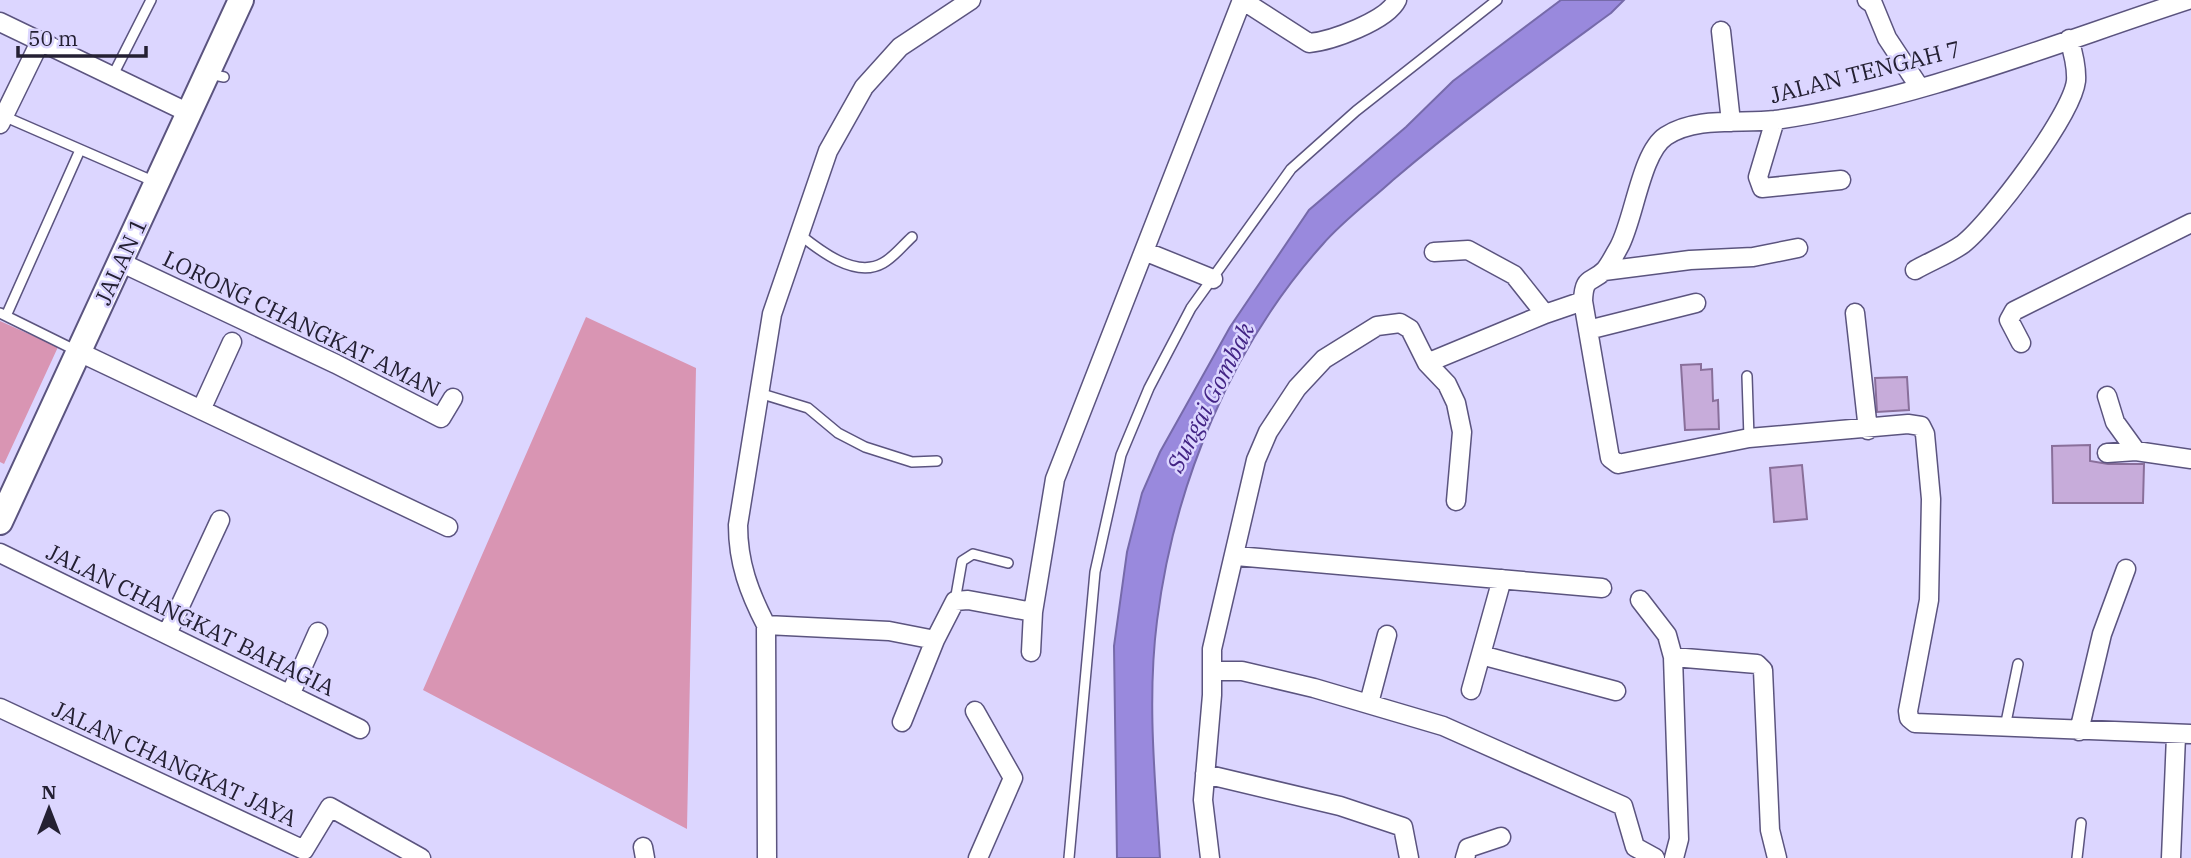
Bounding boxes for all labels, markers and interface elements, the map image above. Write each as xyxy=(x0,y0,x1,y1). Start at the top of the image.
scale bar xyxy=(18,14,145,58)
text: 50 m xyxy=(28,24,78,52)
street label: JALAN TENGAH 7 xyxy=(1766,33,1964,109)
street label: JALAN 1 xyxy=(87,213,153,309)
street label: LORONG CHANGKAT AMAN xyxy=(158,243,446,403)
water label: Sungai Gombak xyxy=(1158,317,1261,478)
street label: JALAN CHANGKAT BAHAGIA xyxy=(42,536,340,702)
street label: JALAN CHANGKAT JAYA xyxy=(48,694,302,832)
north arrow xyxy=(14,774,84,844)

